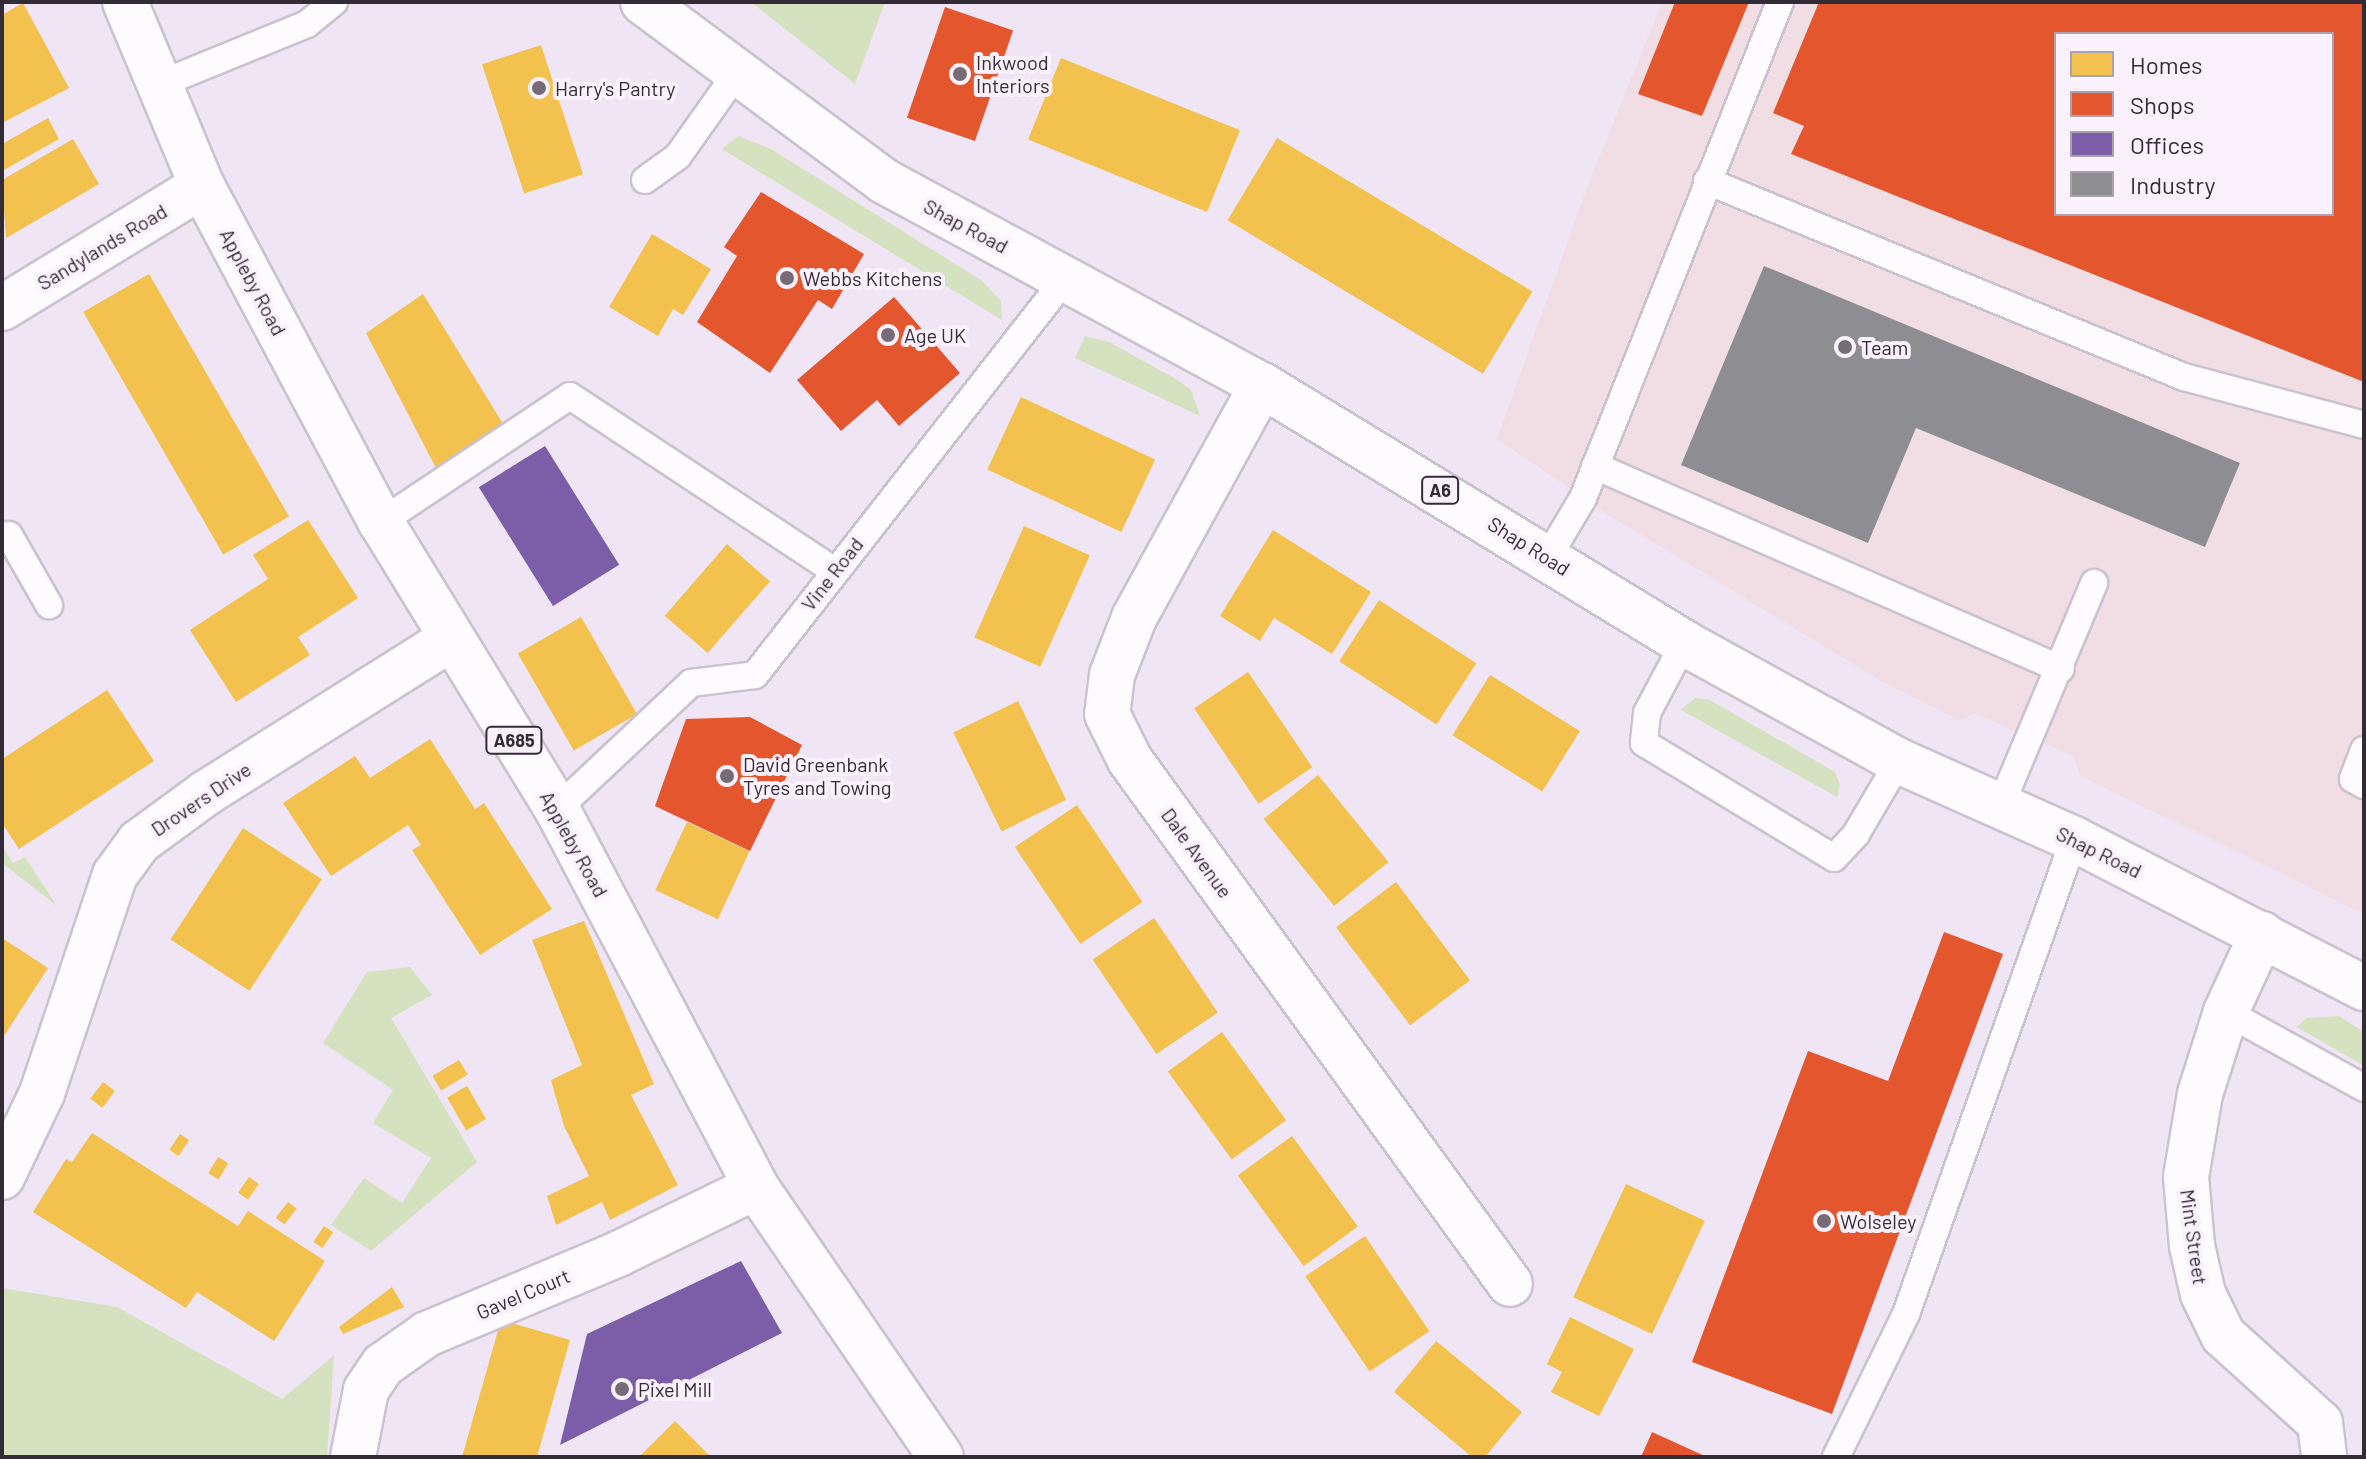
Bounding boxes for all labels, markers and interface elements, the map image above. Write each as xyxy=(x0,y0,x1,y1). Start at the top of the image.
legend xyxy=(2054,32,2334,216)
place label: Inkwood Interiors xyxy=(976,50,1050,97)
text: Homes xyxy=(2130,50,2203,79)
marker: Inkwood Interiors xyxy=(951,65,969,83)
place label: Harry's Pantry xyxy=(555,76,675,100)
marker: Harry's Pantry xyxy=(530,79,548,97)
text: Shops xyxy=(2130,90,2195,119)
text: Offices xyxy=(2130,130,2204,159)
text: Industry xyxy=(2130,170,2216,199)
street label: Shap Road xyxy=(920,194,1012,258)
street label: Sandylands Road xyxy=(33,199,171,295)
street label: Appleby Road xyxy=(215,224,291,340)
place label: Webbs Kitchens xyxy=(803,266,942,290)
marker: Webbs Kitchens xyxy=(778,269,796,287)
place label: Age UK xyxy=(904,323,966,347)
marker: Age UK xyxy=(879,326,897,344)
place label: Team xyxy=(1861,335,1908,359)
marker: Team xyxy=(1836,338,1854,356)
road number: A6 xyxy=(1420,476,1460,504)
street label: Shap Road xyxy=(1484,511,1574,581)
street label: Vine Road xyxy=(796,533,868,615)
road number: A685 xyxy=(484,726,544,754)
place label: David Greenbank Tyres and Towing xyxy=(743,752,891,799)
street label: Drovers Drive xyxy=(147,757,255,841)
marker: David Greenbank Tyres and Towing xyxy=(718,767,736,785)
street label: Appleby Road xyxy=(535,787,613,901)
street label: Dale Avenue xyxy=(1156,803,1238,903)
street label: Shap Road xyxy=(2052,821,2146,883)
street label: Mint Street xyxy=(2175,1188,2213,1286)
place label: Wolseley xyxy=(1840,1209,1917,1233)
marker: Wolseley xyxy=(1815,1212,1833,1230)
street label: Gavel Court xyxy=(473,1264,573,1324)
place label: Pixel Mill xyxy=(638,1377,712,1401)
marker: Pixel Mill xyxy=(613,1380,631,1398)

